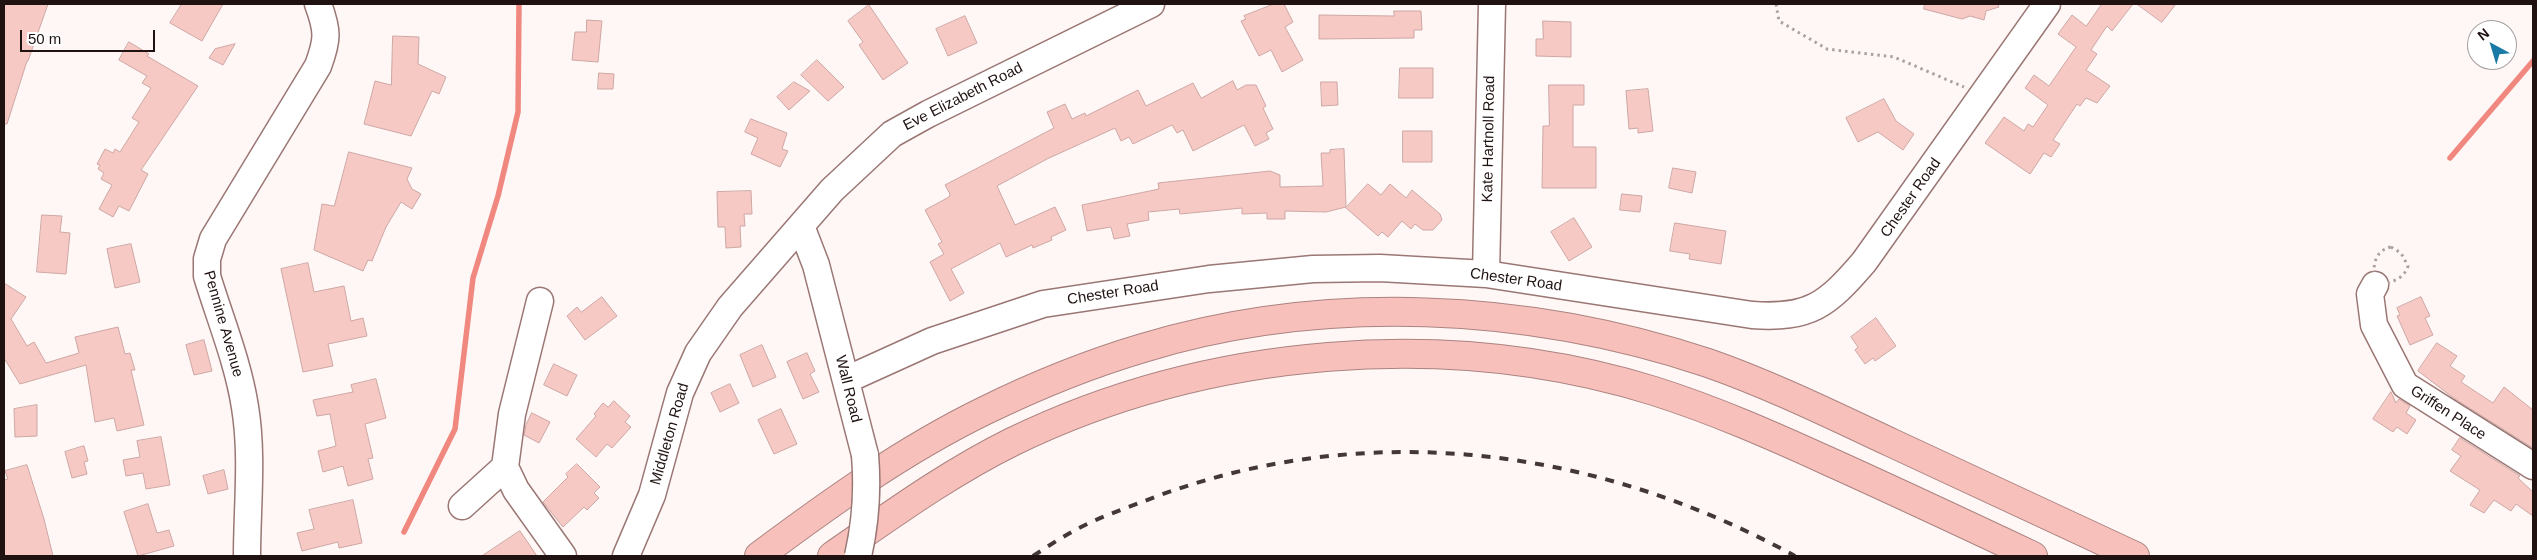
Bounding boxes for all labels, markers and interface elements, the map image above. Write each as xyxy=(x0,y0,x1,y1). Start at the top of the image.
scale bar xyxy=(22,20,158,52)
north arrow xyxy=(2467,20,2517,70)
text: N xyxy=(2474,25,2492,44)
text: 50 m xyxy=(28,30,61,47)
street label: Eve Elizabeth Road xyxy=(900,59,1026,135)
street label: Kate Hartnoll Road xyxy=(1479,75,1499,203)
street label: Chester Road xyxy=(1877,155,1945,241)
street label: Chester Road xyxy=(1469,265,1563,295)
street label: Pennine Avenue xyxy=(199,269,247,379)
street label: Chester Road xyxy=(1066,277,1160,309)
street label: Wall Road xyxy=(831,354,865,424)
street label: Middleton Road xyxy=(647,381,693,487)
street label: Griffen Place xyxy=(2407,382,2489,444)

